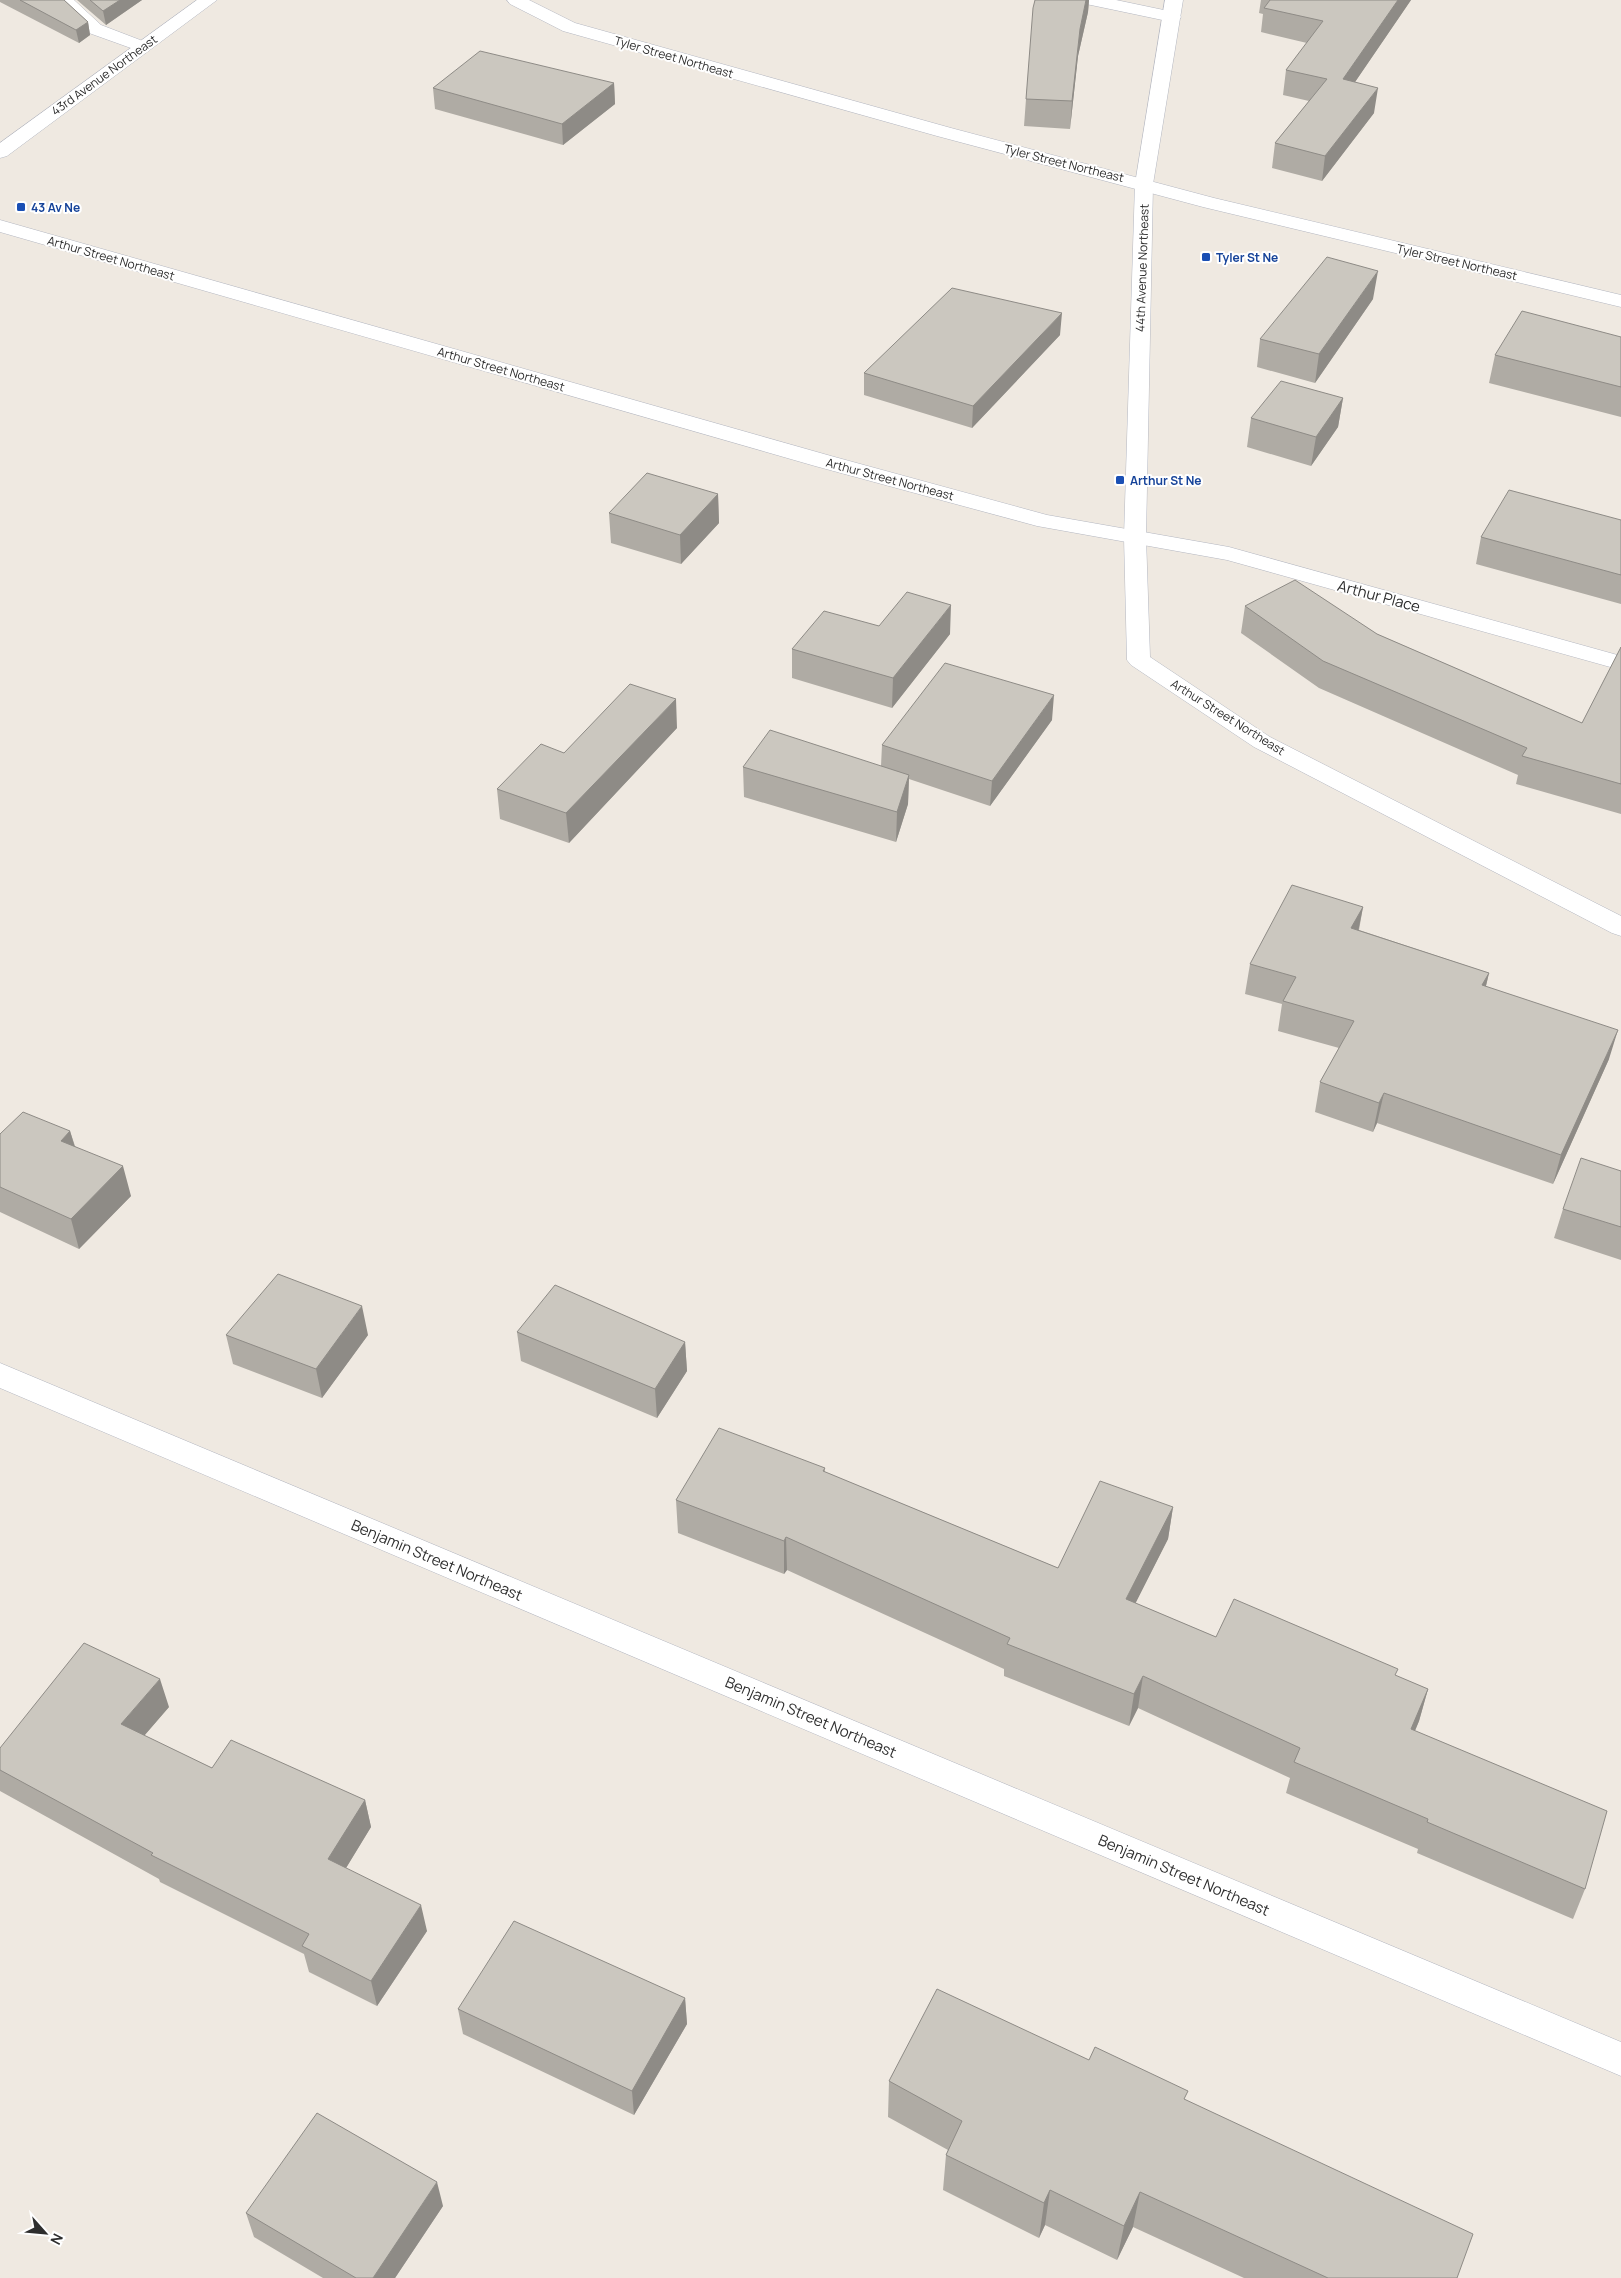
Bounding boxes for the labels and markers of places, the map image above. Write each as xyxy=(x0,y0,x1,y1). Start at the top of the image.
place label: 43 Av Ne xyxy=(31,199,80,216)
marker: 43 Av Ne xyxy=(15,201,27,213)
place label: Tyler St Ne xyxy=(1216,249,1278,266)
marker: Tyler St Ne xyxy=(1200,251,1212,263)
place label: Arthur St Ne xyxy=(1130,472,1202,489)
marker: Arthur St Ne xyxy=(1114,474,1126,486)

